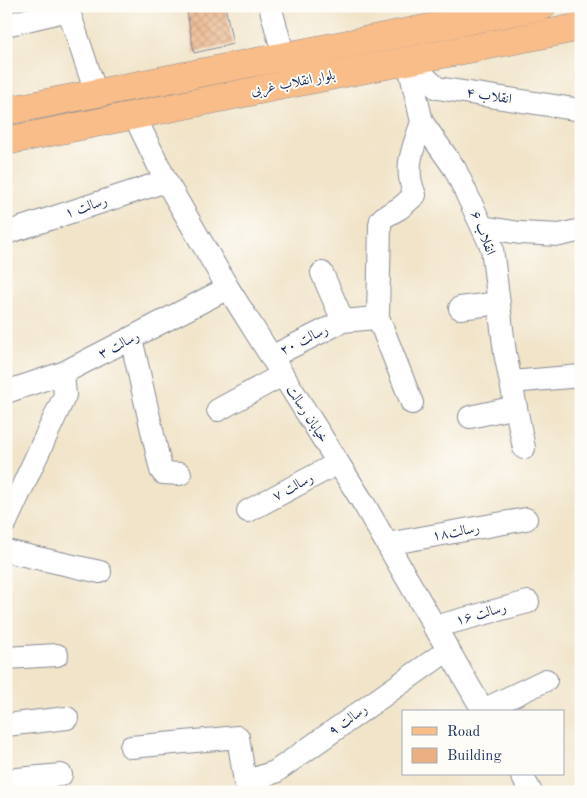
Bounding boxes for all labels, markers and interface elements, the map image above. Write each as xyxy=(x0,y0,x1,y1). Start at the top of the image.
street label: بلوار انقلاب غربی xyxy=(250,68,337,100)
street label: انقلاب ۴ xyxy=(465,86,513,107)
street label: رسالت ۱ xyxy=(63,194,109,221)
street label: انقلاب ۶ xyxy=(467,209,498,257)
street label: رسالت ۲۰ xyxy=(278,322,331,359)
street label: رسالت ۳ xyxy=(96,329,142,362)
street label: خیابان رسالت xyxy=(283,383,331,446)
street label: رسالت ۷ xyxy=(270,471,316,504)
street label: رسالت۱۸ xyxy=(431,521,481,544)
street label: رسالت ۱۶ xyxy=(454,601,508,628)
street label: رسالت ۹ xyxy=(326,702,370,739)
legend xyxy=(402,710,564,776)
text: Road xyxy=(447,725,481,740)
text: Building xyxy=(447,749,502,764)

